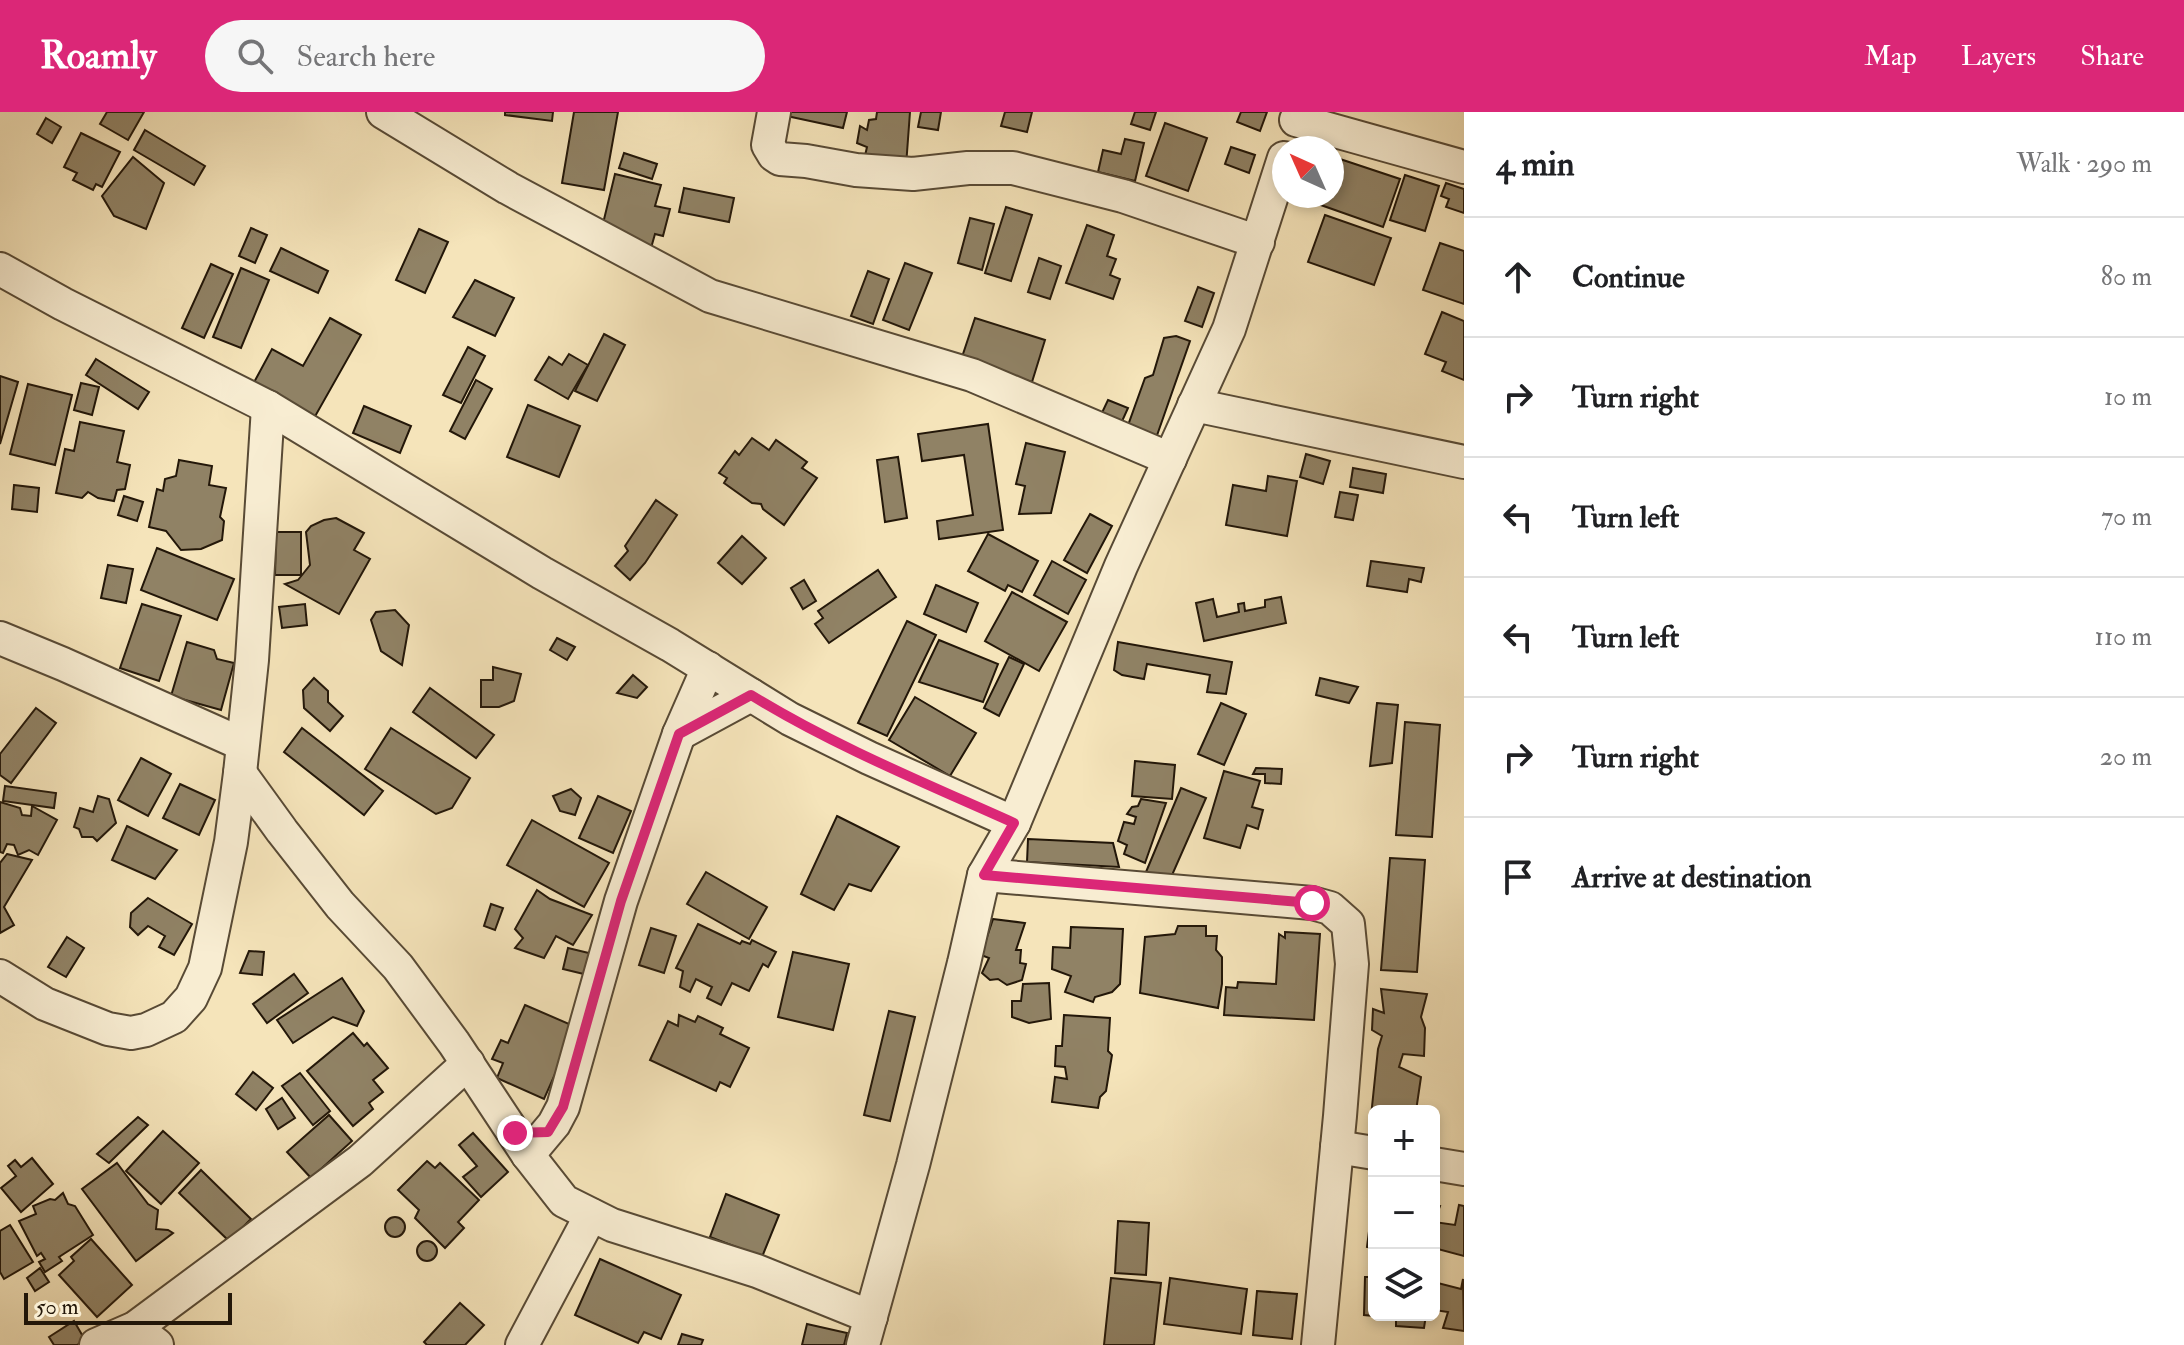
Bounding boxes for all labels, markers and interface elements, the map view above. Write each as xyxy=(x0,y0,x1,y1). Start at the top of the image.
search box xyxy=(205,20,765,92)
text: Roamly xyxy=(40,32,157,80)
icon: search xyxy=(233,34,277,78)
text: Search here xyxy=(297,38,435,75)
text: Map xyxy=(1864,39,1917,74)
text: Layers xyxy=(1961,39,2036,74)
text: Share xyxy=(2080,39,2144,74)
north arrow xyxy=(1272,136,1344,208)
text: 4 min xyxy=(1496,143,1574,186)
text: Walk · 290 m xyxy=(2017,148,2152,180)
icon: ahead xyxy=(1496,255,1540,299)
text: Continue xyxy=(1572,259,1685,296)
text: 80 m xyxy=(2101,261,2152,293)
icon: right xyxy=(1496,375,1540,419)
text: Turn right xyxy=(1572,379,1699,416)
text: 10 m xyxy=(2104,381,2152,413)
icon: left xyxy=(1496,495,1540,539)
text: Turn left xyxy=(1572,499,1679,536)
text: 70 m xyxy=(2101,501,2152,533)
icon: left xyxy=(1496,615,1540,659)
text: Turn left xyxy=(1572,619,1679,656)
text: 110 m xyxy=(2095,621,2152,653)
icon: right xyxy=(1496,735,1540,779)
text: Turn right xyxy=(1572,739,1699,776)
text: 20 m xyxy=(2100,741,2152,773)
icon: arrive xyxy=(1496,855,1540,899)
text: Arrive at destination xyxy=(1572,859,1812,896)
route start xyxy=(1294,885,1330,921)
map controls xyxy=(1368,1105,1440,1321)
button: + xyxy=(1368,1105,1440,1177)
route end xyxy=(497,1115,533,1151)
button: − xyxy=(1368,1177,1440,1249)
button: layers xyxy=(1368,1249,1440,1321)
scale bar xyxy=(24,1289,232,1325)
text: 50 m xyxy=(36,1293,78,1321)

